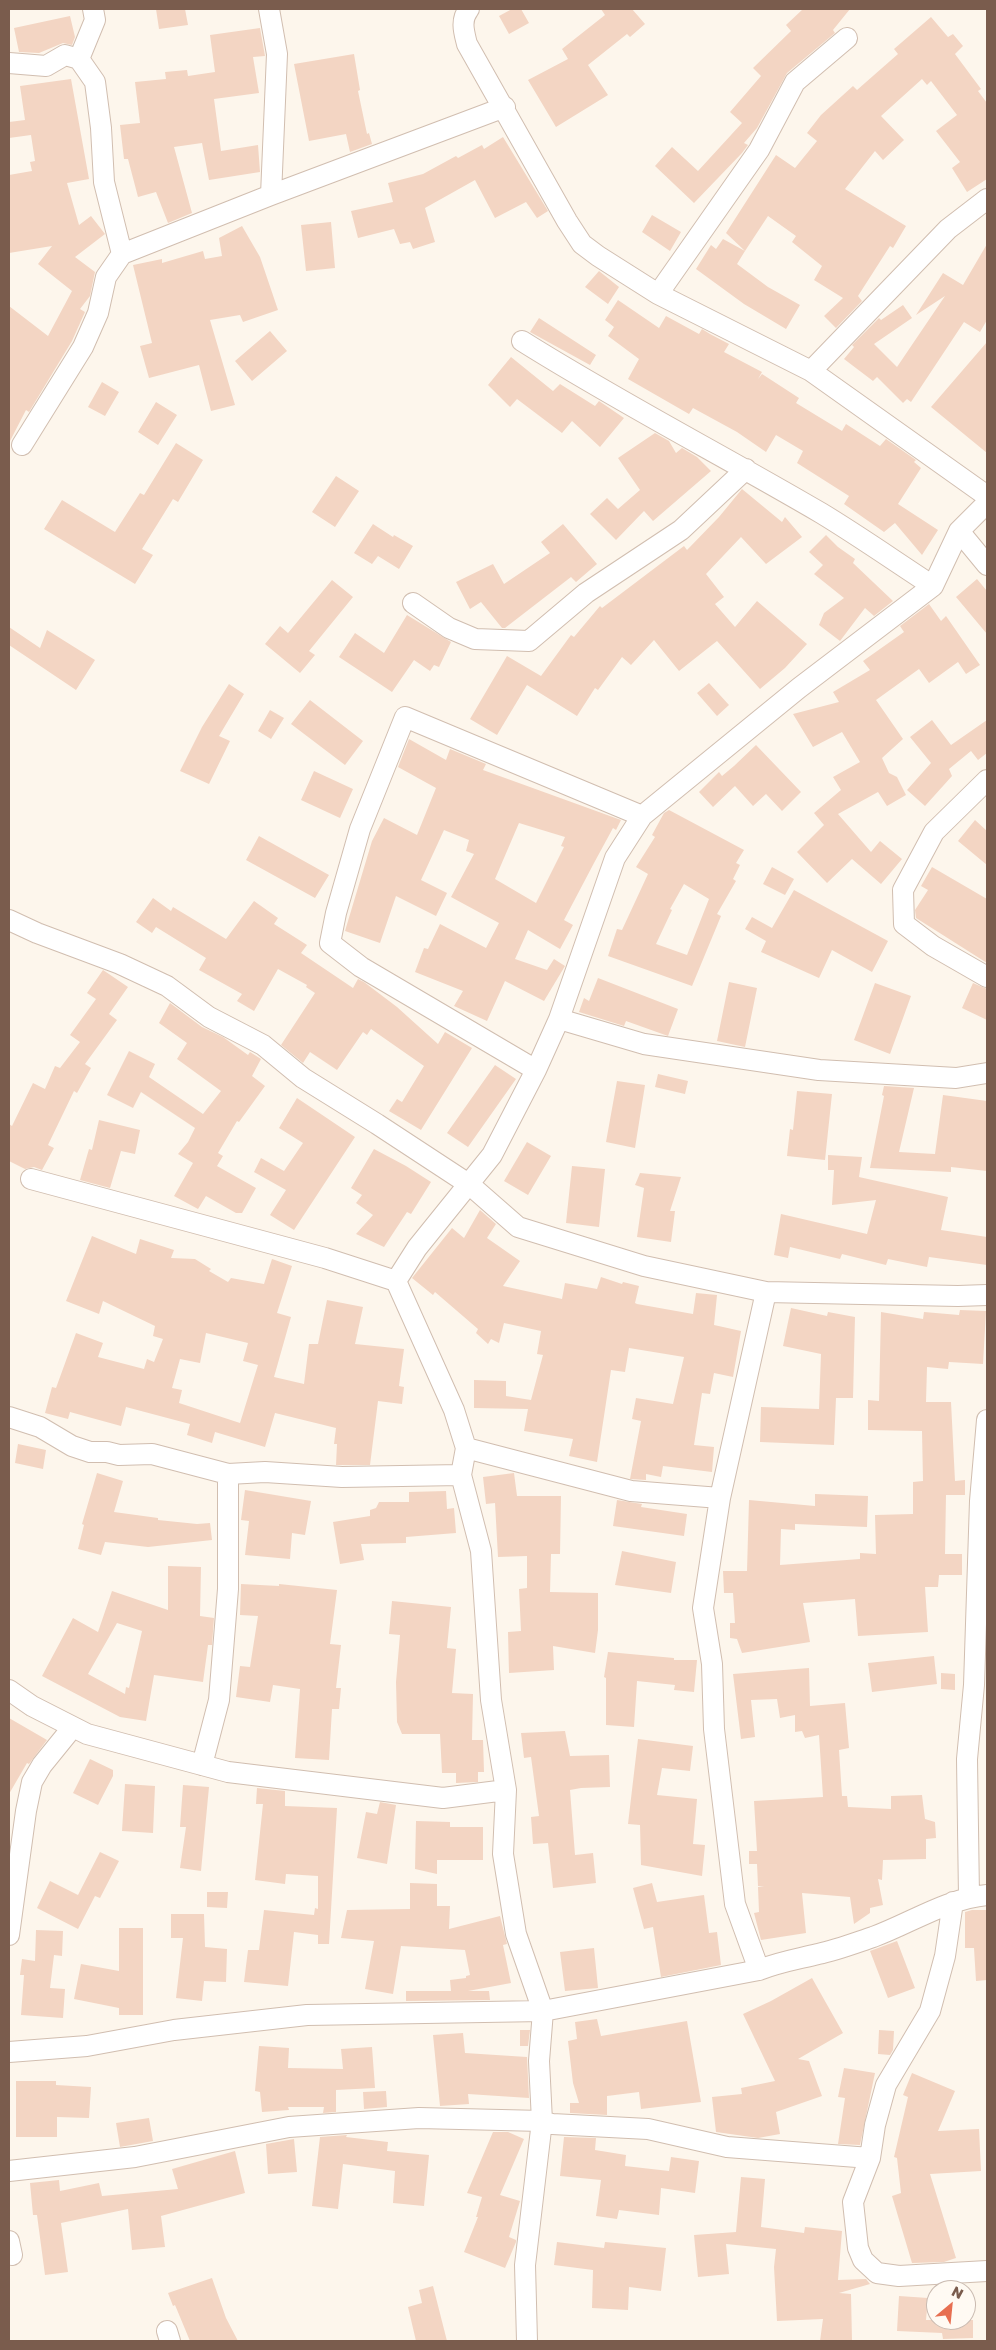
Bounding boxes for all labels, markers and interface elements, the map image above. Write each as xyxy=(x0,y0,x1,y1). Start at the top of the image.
north arrow xyxy=(926,2280,976,2330)
text: N xyxy=(949,2282,966,2302)

